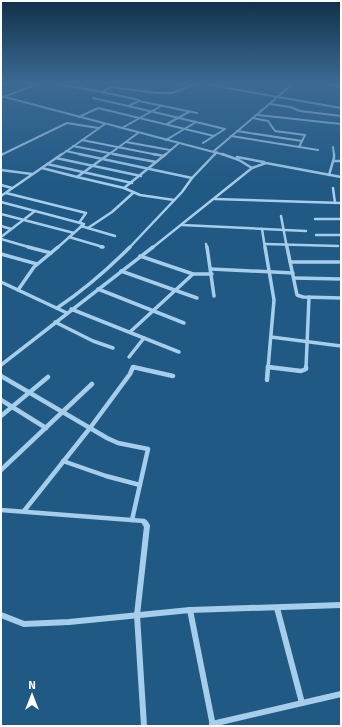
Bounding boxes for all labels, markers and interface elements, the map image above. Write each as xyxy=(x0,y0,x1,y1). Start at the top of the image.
north arrow xyxy=(12,675,52,715)
text: N xyxy=(28,679,36,692)

